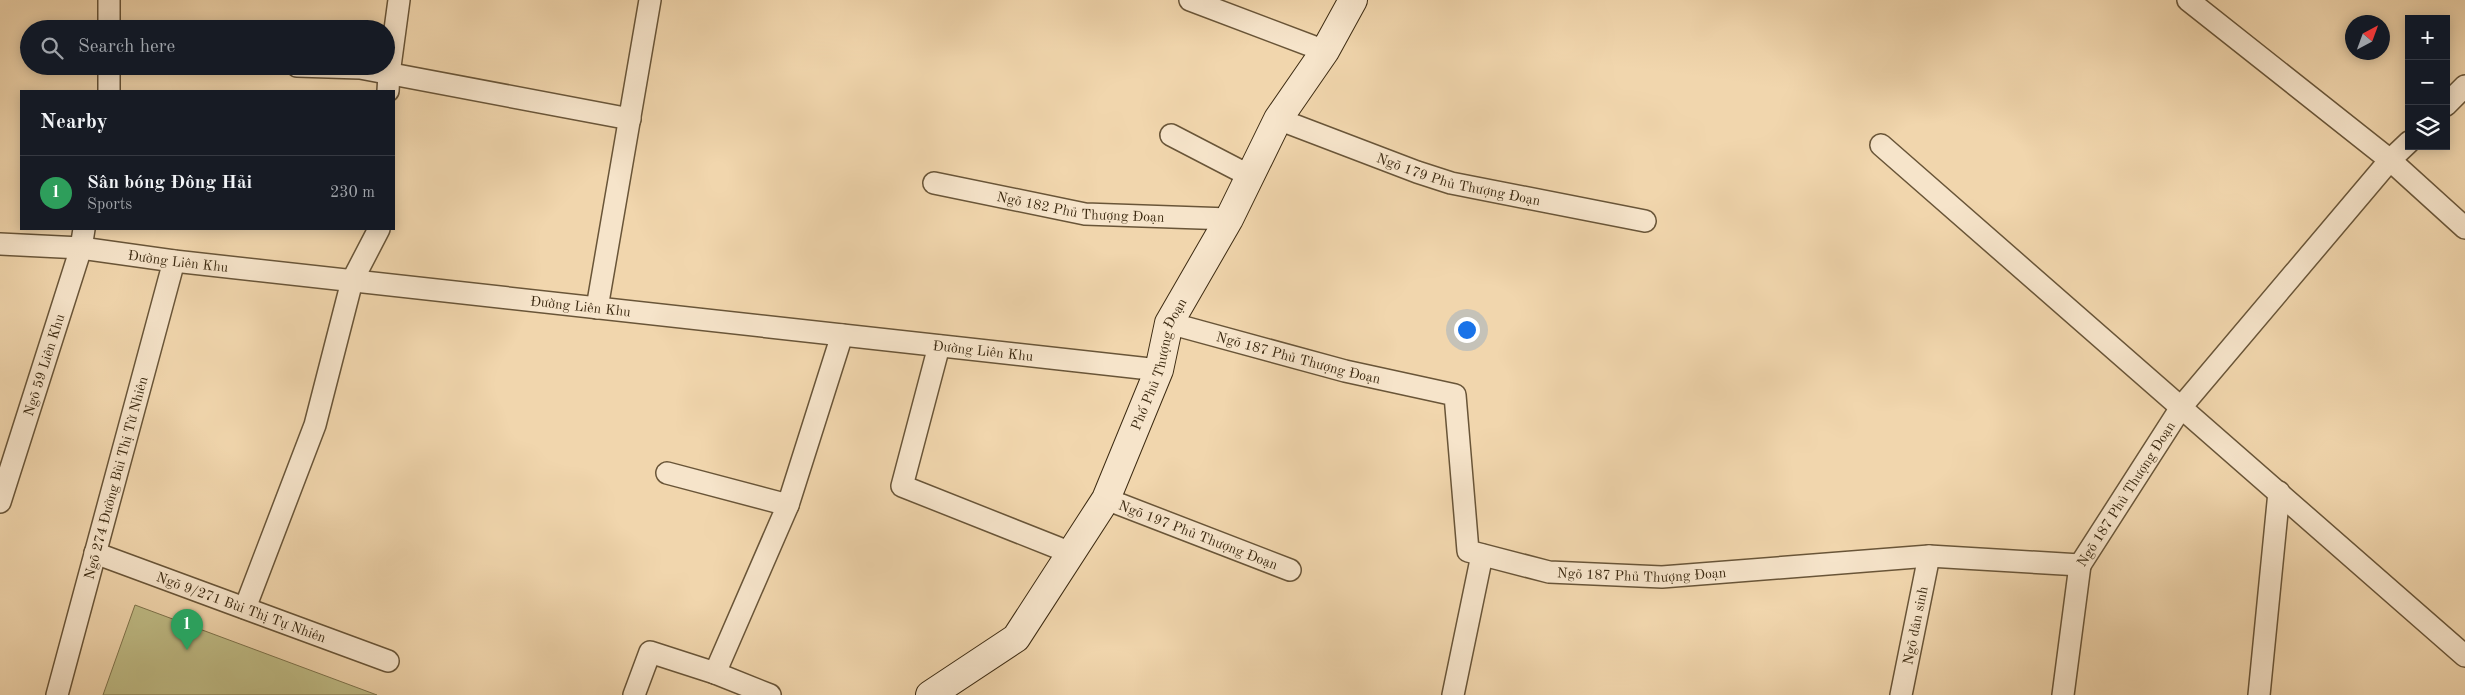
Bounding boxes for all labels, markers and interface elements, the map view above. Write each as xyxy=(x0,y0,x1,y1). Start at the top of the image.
north arrow xyxy=(2345,15,2390,60)
map controls xyxy=(2405,15,2450,150)
button: + xyxy=(2405,15,2450,60)
search box xyxy=(20,20,395,75)
icon: search xyxy=(38,34,66,62)
text: Search here xyxy=(78,38,175,57)
button: − xyxy=(2405,60,2450,105)
button: layers xyxy=(2405,105,2450,150)
text: Nearby xyxy=(40,112,108,133)
street label: Ngõ 179 Phủ Thượng Đoạn xyxy=(1374,151,1542,208)
text: Sân bóng Đông Hải xyxy=(87,174,252,193)
text: 1 xyxy=(51,185,61,201)
text: 230 m xyxy=(330,185,375,201)
street label: Ngõ 182 Phủ Thượng Đoạn xyxy=(995,190,1165,225)
text: Sports xyxy=(87,197,132,213)
street label: Đường Liên Khu xyxy=(127,249,229,275)
street label: Đường Liên Khu xyxy=(529,294,632,320)
street label: Phố Phủ Thượng Đoạn xyxy=(1129,296,1190,432)
street label: Ngõ 59 Liên Khu xyxy=(22,312,68,418)
your location xyxy=(1454,317,1480,343)
street label: Ngõ 187 Phủ Thượng Đoạn xyxy=(1214,330,1382,387)
street label: Đường Liên Khu xyxy=(932,339,1034,364)
street label: Ngõ 274 Đường Bùi Thị Từ Nhiên xyxy=(82,375,151,581)
street label: Ngõ 187 Phủ Thượng Đoạn xyxy=(2075,419,2178,569)
street label: Ngõ 197 Phủ Thượng Đoạn xyxy=(1116,499,1280,573)
street label: Ngõ 187 Phủ Thượng Đoạn xyxy=(1557,566,1727,585)
street label: Ngõ 9/271 Bùi Thị Tự Nhiên xyxy=(155,568,329,646)
street label: Ngõ dân sinh xyxy=(1901,585,1931,666)
pin: 1 xyxy=(171,609,203,650)

